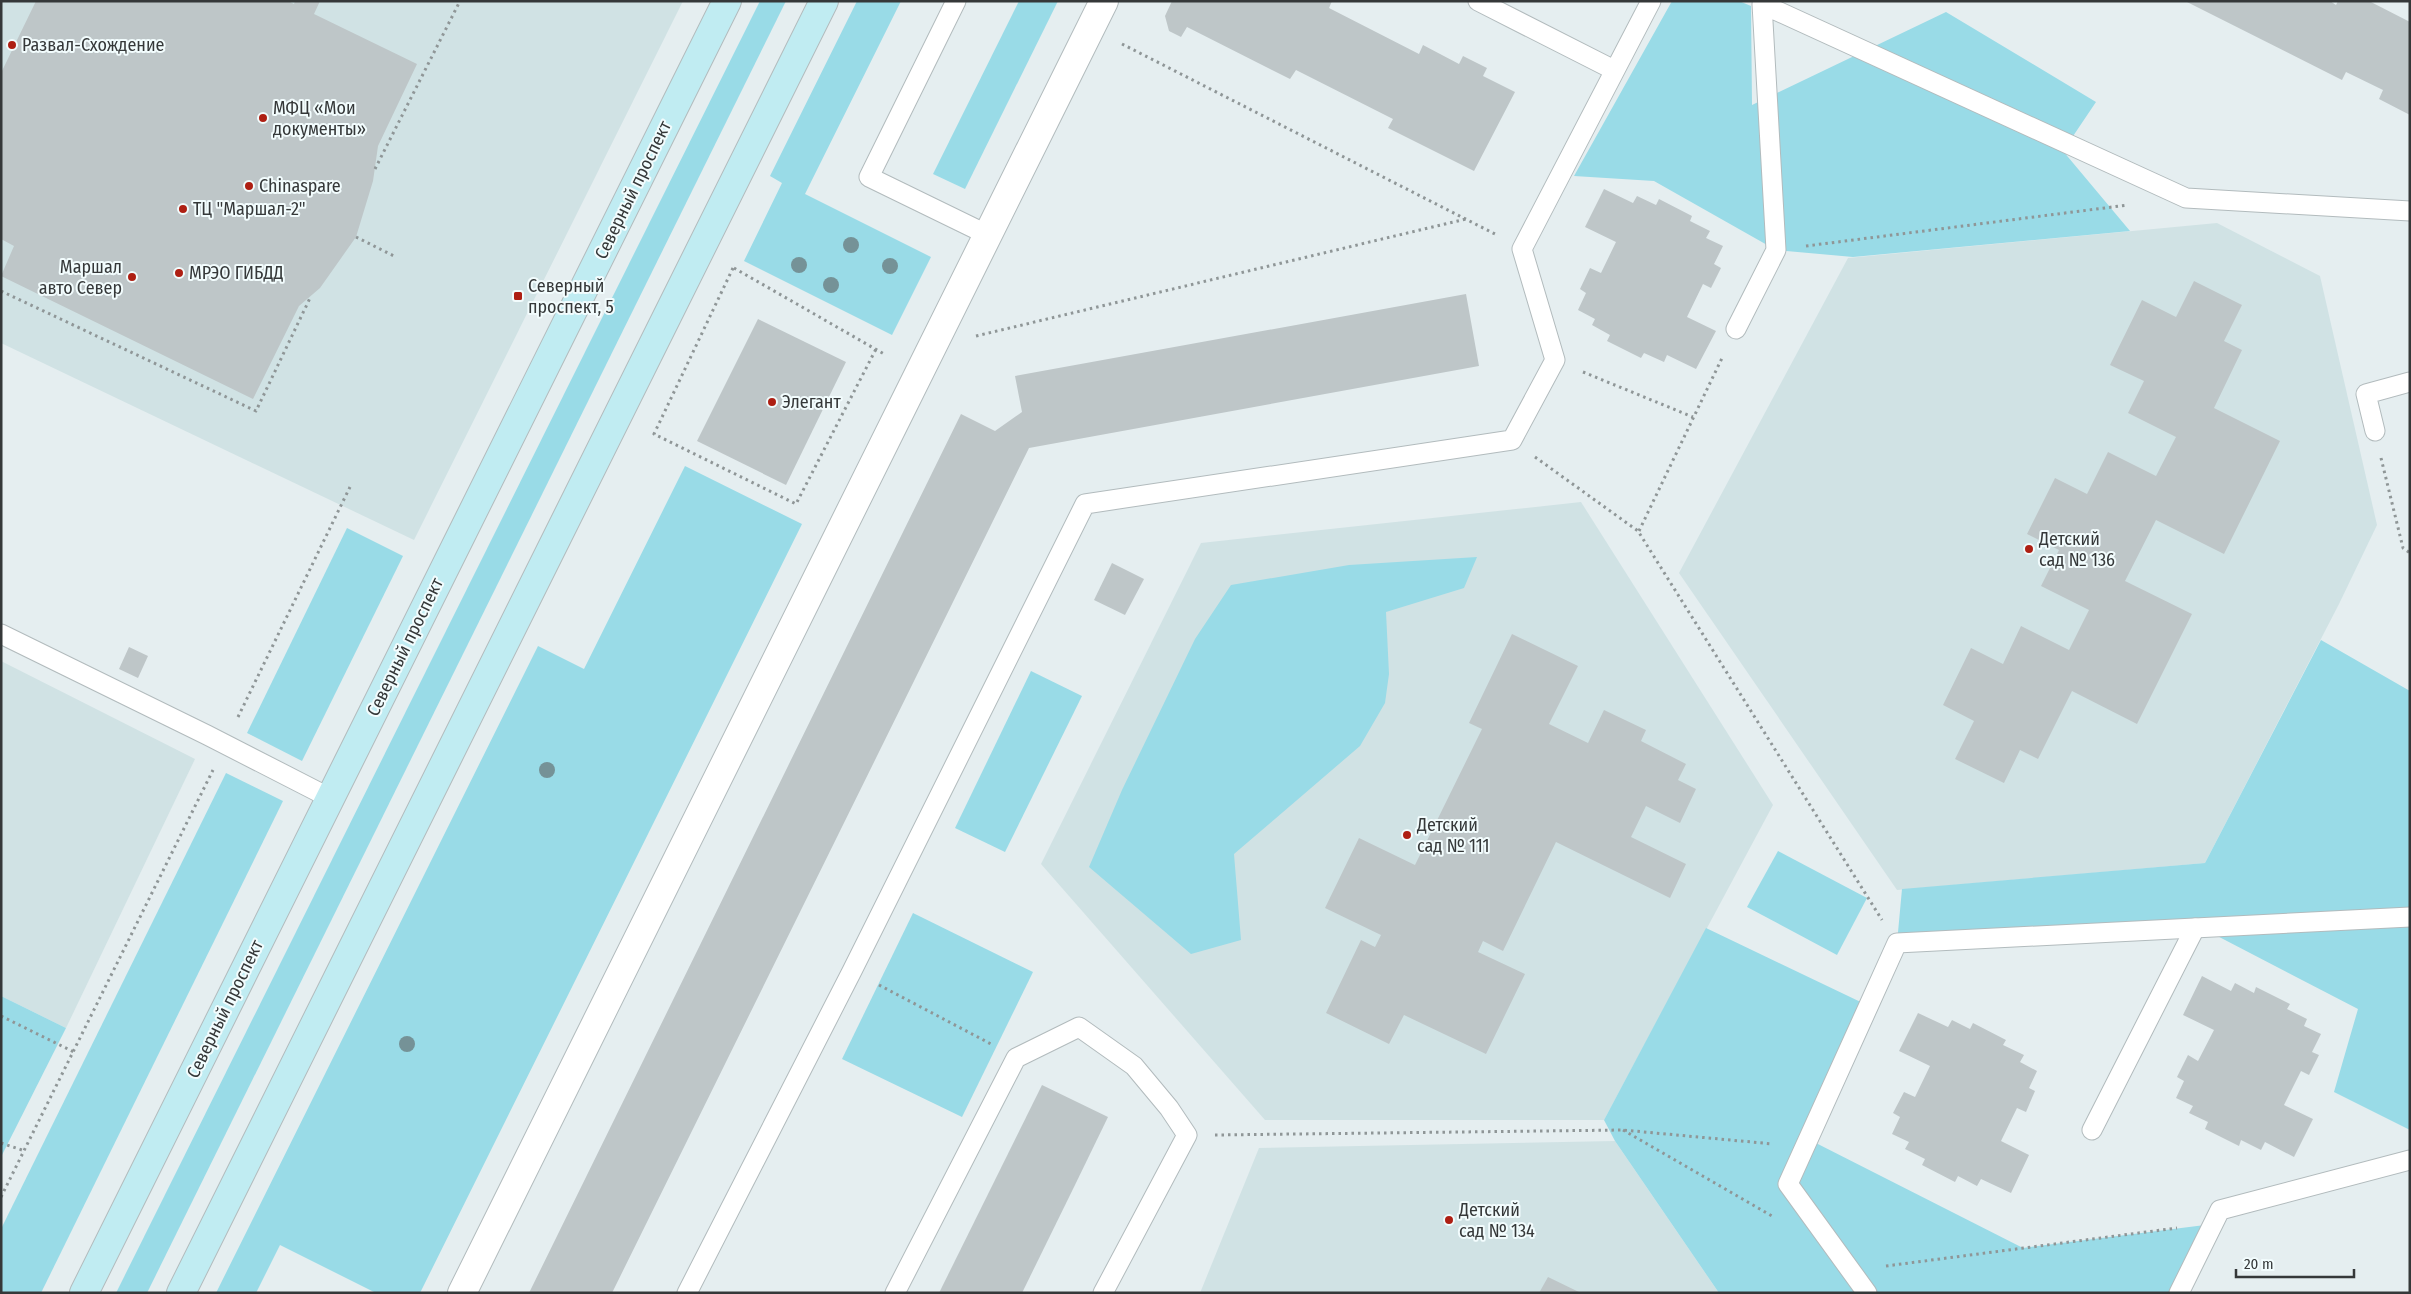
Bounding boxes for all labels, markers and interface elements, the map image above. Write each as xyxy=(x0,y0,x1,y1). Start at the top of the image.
place label: Развал-Схождение xyxy=(22,34,165,56)
marker: Развал-Схождение xyxy=(6,39,18,51)
place label: МФЦ «Мои документы» xyxy=(273,97,366,140)
marker: МФЦ «Мои документы» xyxy=(257,112,269,124)
street label: Северный проспект xyxy=(590,117,676,263)
place label: Chinaspare xyxy=(259,175,341,197)
marker: Chinaspare xyxy=(243,180,255,192)
place label: ТЦ "Маршал-2" xyxy=(193,198,306,220)
marker: ТЦ "Маршал-2" xyxy=(177,203,189,215)
place label: Маршал авто Север xyxy=(39,256,122,299)
place label: МРЭО ГИБДД xyxy=(189,262,283,284)
marker: МРЭО ГИБДД xyxy=(173,267,185,279)
marker: Маршал авто Север xyxy=(126,271,138,283)
place label: Северный проспект, 5 xyxy=(528,275,614,318)
marker: Северный проспект, 5 xyxy=(512,290,524,302)
place label: Элегант xyxy=(782,391,841,413)
marker: Элегант xyxy=(766,396,778,408)
place label: Детский сад № 136 xyxy=(2038,528,2115,571)
marker: Детский сад № 136 xyxy=(2023,543,2035,555)
street label: Северный проспект xyxy=(362,574,448,720)
place label: Детский сад № 111 xyxy=(1416,814,1490,857)
marker: Детский сад № 111 xyxy=(1401,829,1413,841)
street label: Северный проспект xyxy=(182,936,268,1082)
place label: Детский сад № 134 xyxy=(1458,1199,1535,1242)
marker: Детский сад № 134 xyxy=(1443,1214,1455,1226)
scale bar xyxy=(2236,1246,2354,1278)
text: 20 m xyxy=(2244,1255,2274,1273)

